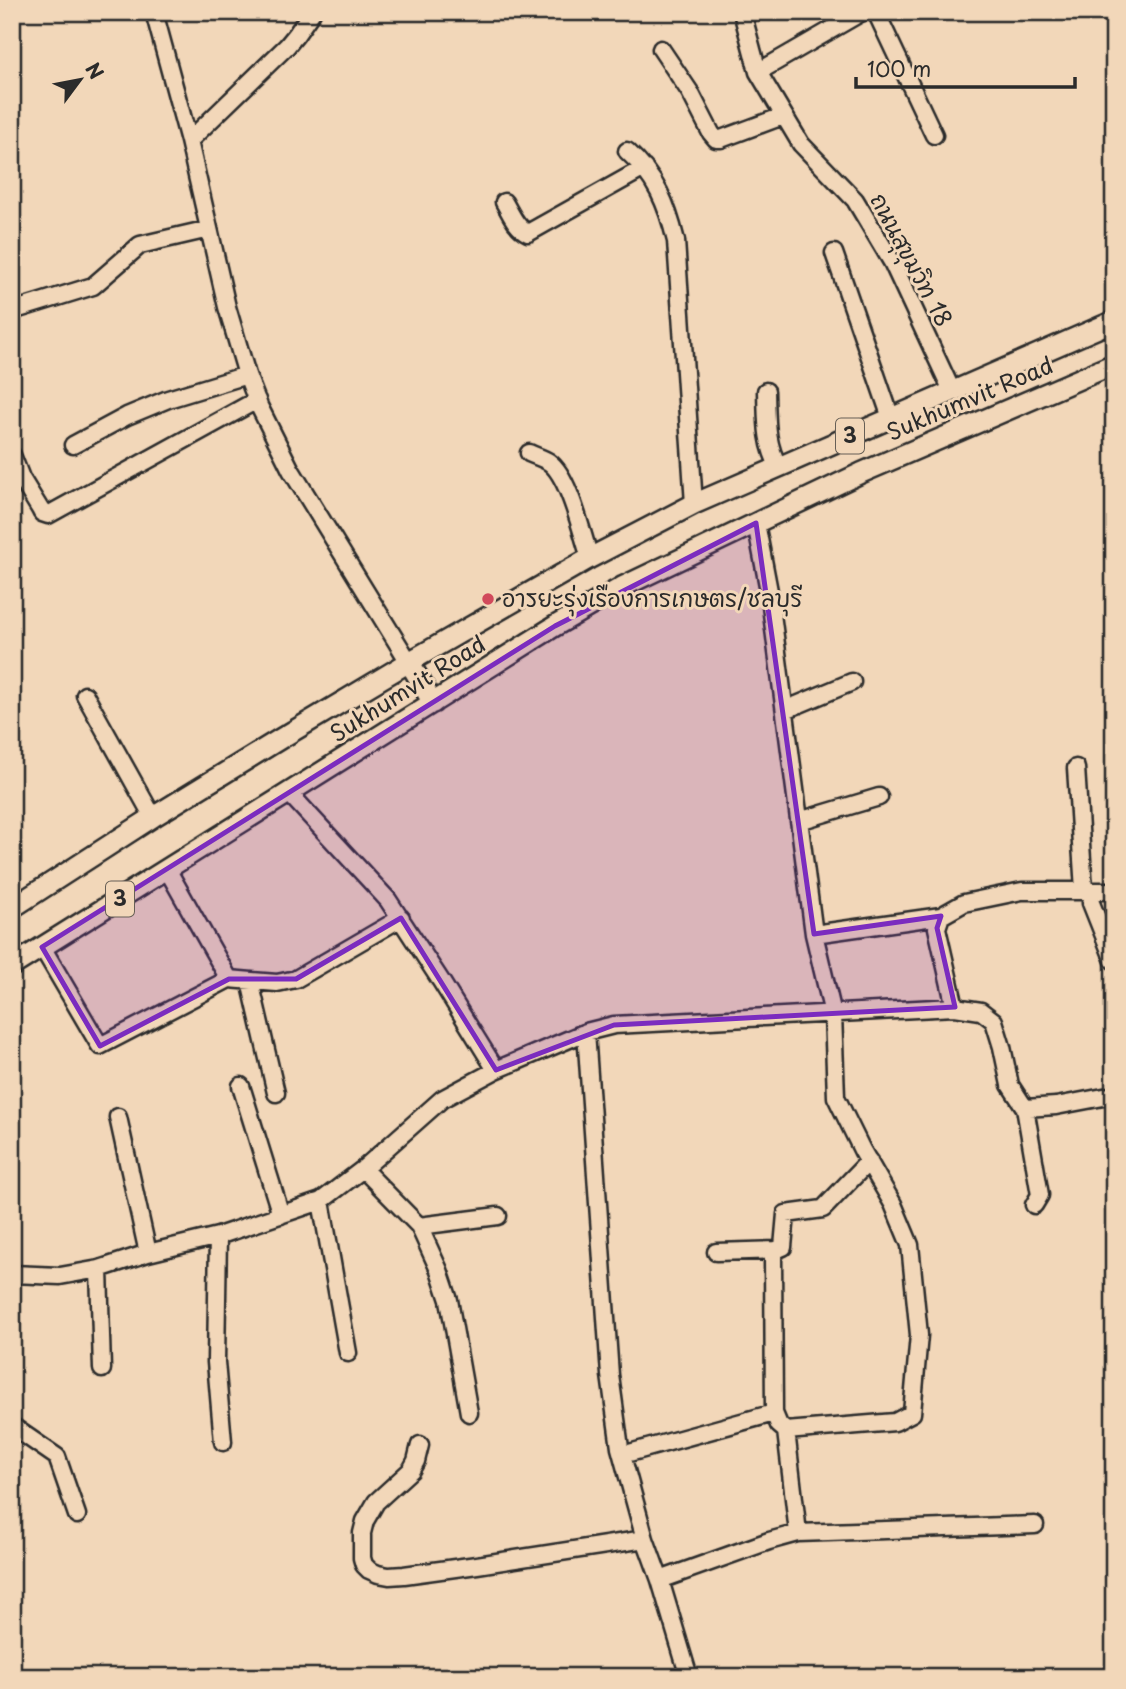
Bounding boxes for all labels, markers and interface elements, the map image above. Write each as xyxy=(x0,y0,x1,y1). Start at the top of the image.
north arrow xyxy=(46,46,116,116)
scale bar xyxy=(856,46,1075,90)
text: 100 m xyxy=(867,52,931,84)
text: N xyxy=(79,57,111,84)
street label: ถนนสุขุมวิท 18 xyxy=(861,186,962,333)
street label: Sukhumvit Road xyxy=(881,347,1058,449)
road number: 3 xyxy=(836,418,864,453)
place label: อารยะรุ่งเรืองการเกษตร/ชลบุรี xyxy=(502,580,803,617)
marker: อารยะรุ่งเรืองการเกษตร/ชลบุรี xyxy=(480,591,496,607)
street label: Sukhumvit Road xyxy=(322,626,492,750)
road number: 3 xyxy=(106,881,134,916)

